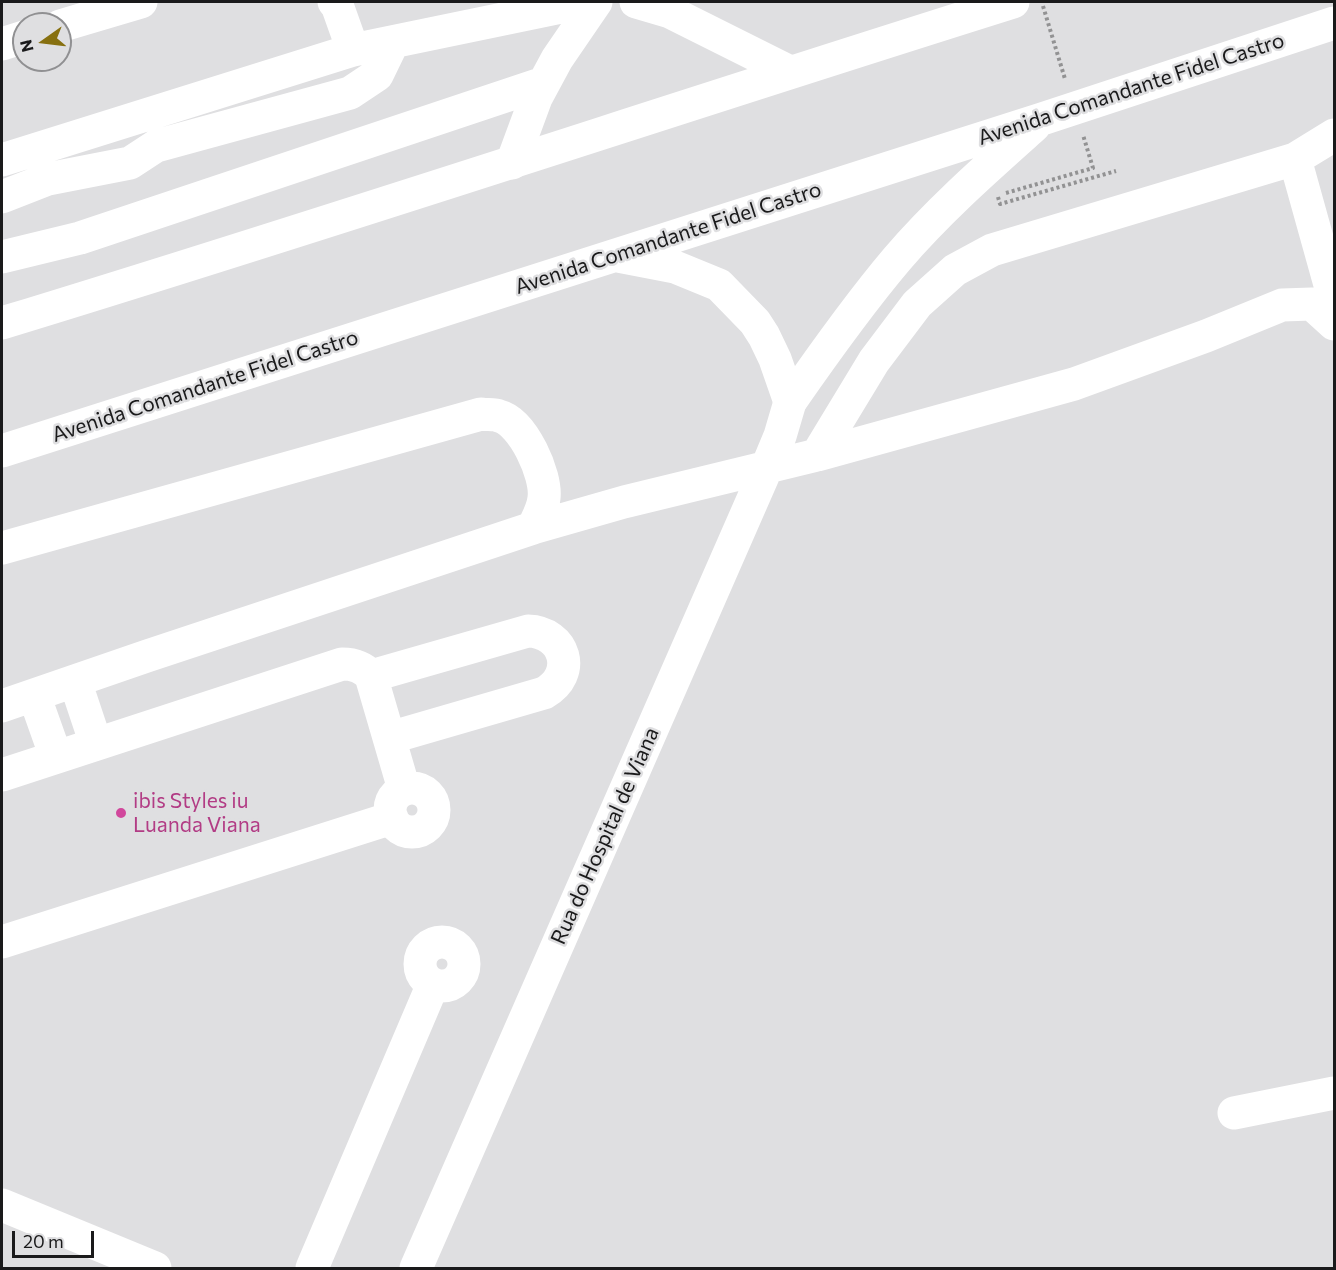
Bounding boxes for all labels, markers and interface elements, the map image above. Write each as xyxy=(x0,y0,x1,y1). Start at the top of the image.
north arrow xyxy=(12,12,72,72)
street label: Avenida Comandante Fidel Castro xyxy=(975,27,1287,151)
text: N xyxy=(15,38,37,54)
street label: Avenida Comandante Fidel Castro xyxy=(512,176,824,300)
street label: Avenida Comandante Fidel Castro xyxy=(49,324,361,448)
street label: Rua do Hospital de Viana xyxy=(546,724,664,948)
place label: ibis Styles iu Luanda Viana xyxy=(133,788,261,838)
marker: ibis Styles iu Luanda Viana xyxy=(114,806,128,820)
scale bar xyxy=(15,1219,98,1257)
text: 20 m xyxy=(23,1230,64,1252)

